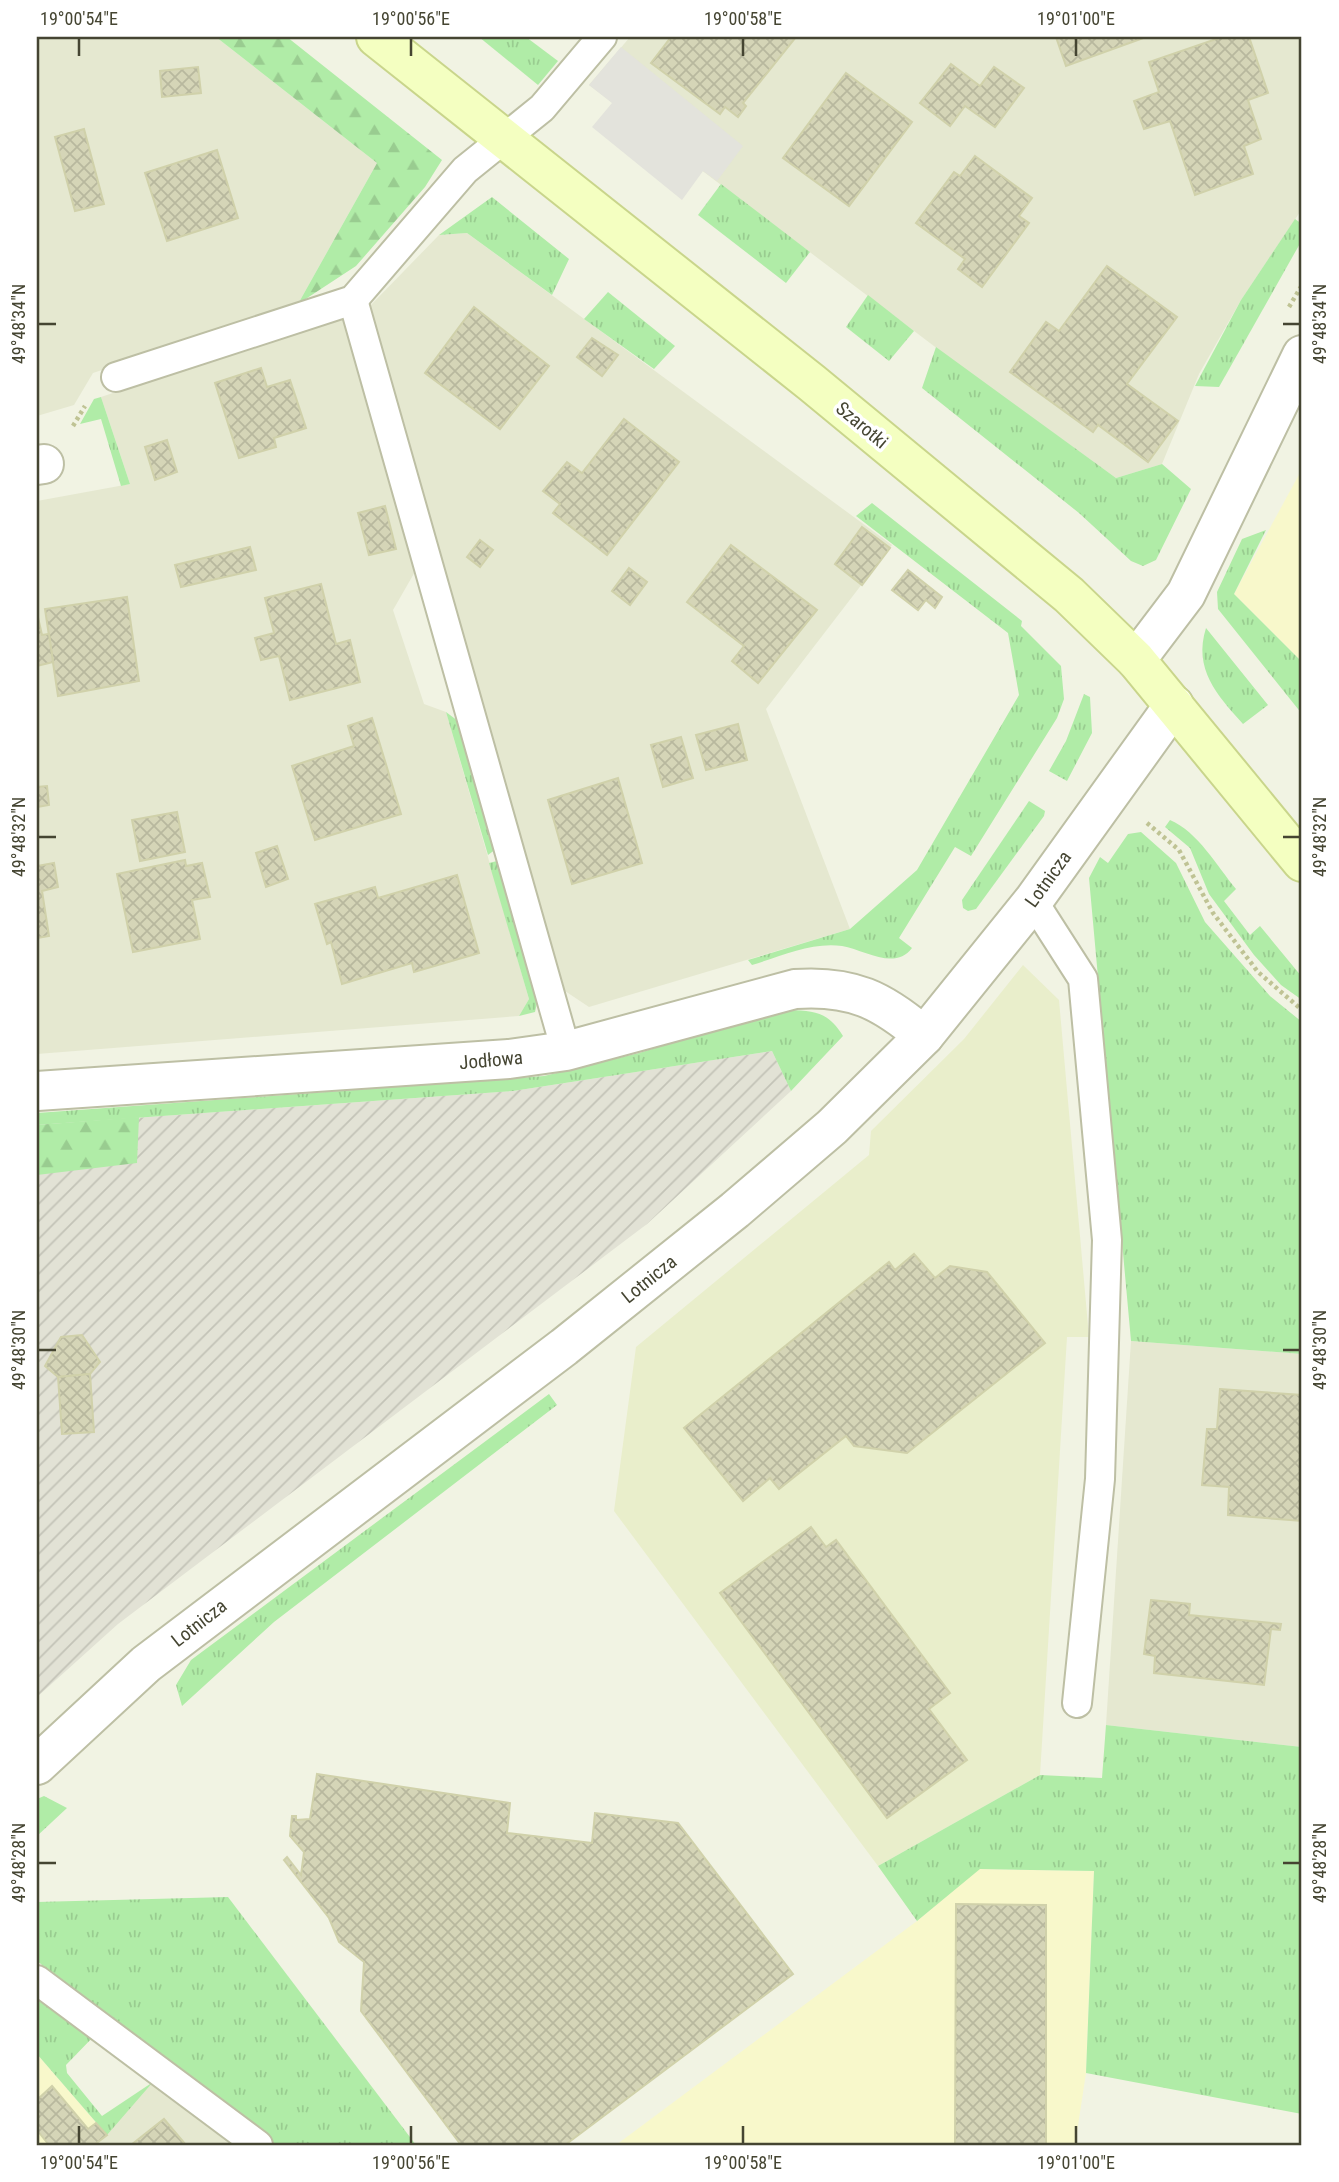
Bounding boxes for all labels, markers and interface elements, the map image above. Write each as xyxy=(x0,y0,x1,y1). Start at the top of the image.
text: 19°00'54"E xyxy=(40,8,118,29)
text: 19°00'56"E xyxy=(372,8,450,29)
text: 19°00'58"E xyxy=(704,8,782,29)
text: 19°01'00"E xyxy=(1037,8,1115,29)
text: 49°48'34"N xyxy=(8,284,29,364)
text: 49°48'34"N xyxy=(1309,284,1330,364)
street label: Szarotki xyxy=(831,397,893,453)
text: 49°48'32"N xyxy=(8,797,29,877)
text: 49°48'32"N xyxy=(1309,797,1330,877)
street label: Lotnicza xyxy=(1020,846,1076,912)
street label: Jodłowa xyxy=(458,1046,524,1074)
street label: Lotnicza xyxy=(617,1250,681,1308)
text: 49°48'30"N xyxy=(8,1310,29,1390)
text: 49°48'30"N xyxy=(1309,1310,1330,1390)
street label: Lotnicza xyxy=(167,1594,231,1652)
text: 49°48'28"N xyxy=(8,1823,29,1903)
text: 49°48'28"N xyxy=(1309,1823,1330,1903)
text: 19°00'54"E xyxy=(40,2152,118,2173)
text: 19°00'56"E xyxy=(372,2152,450,2173)
text: 19°00'58"E xyxy=(704,2152,782,2173)
text: 19°01'00"E xyxy=(1037,2152,1115,2173)

